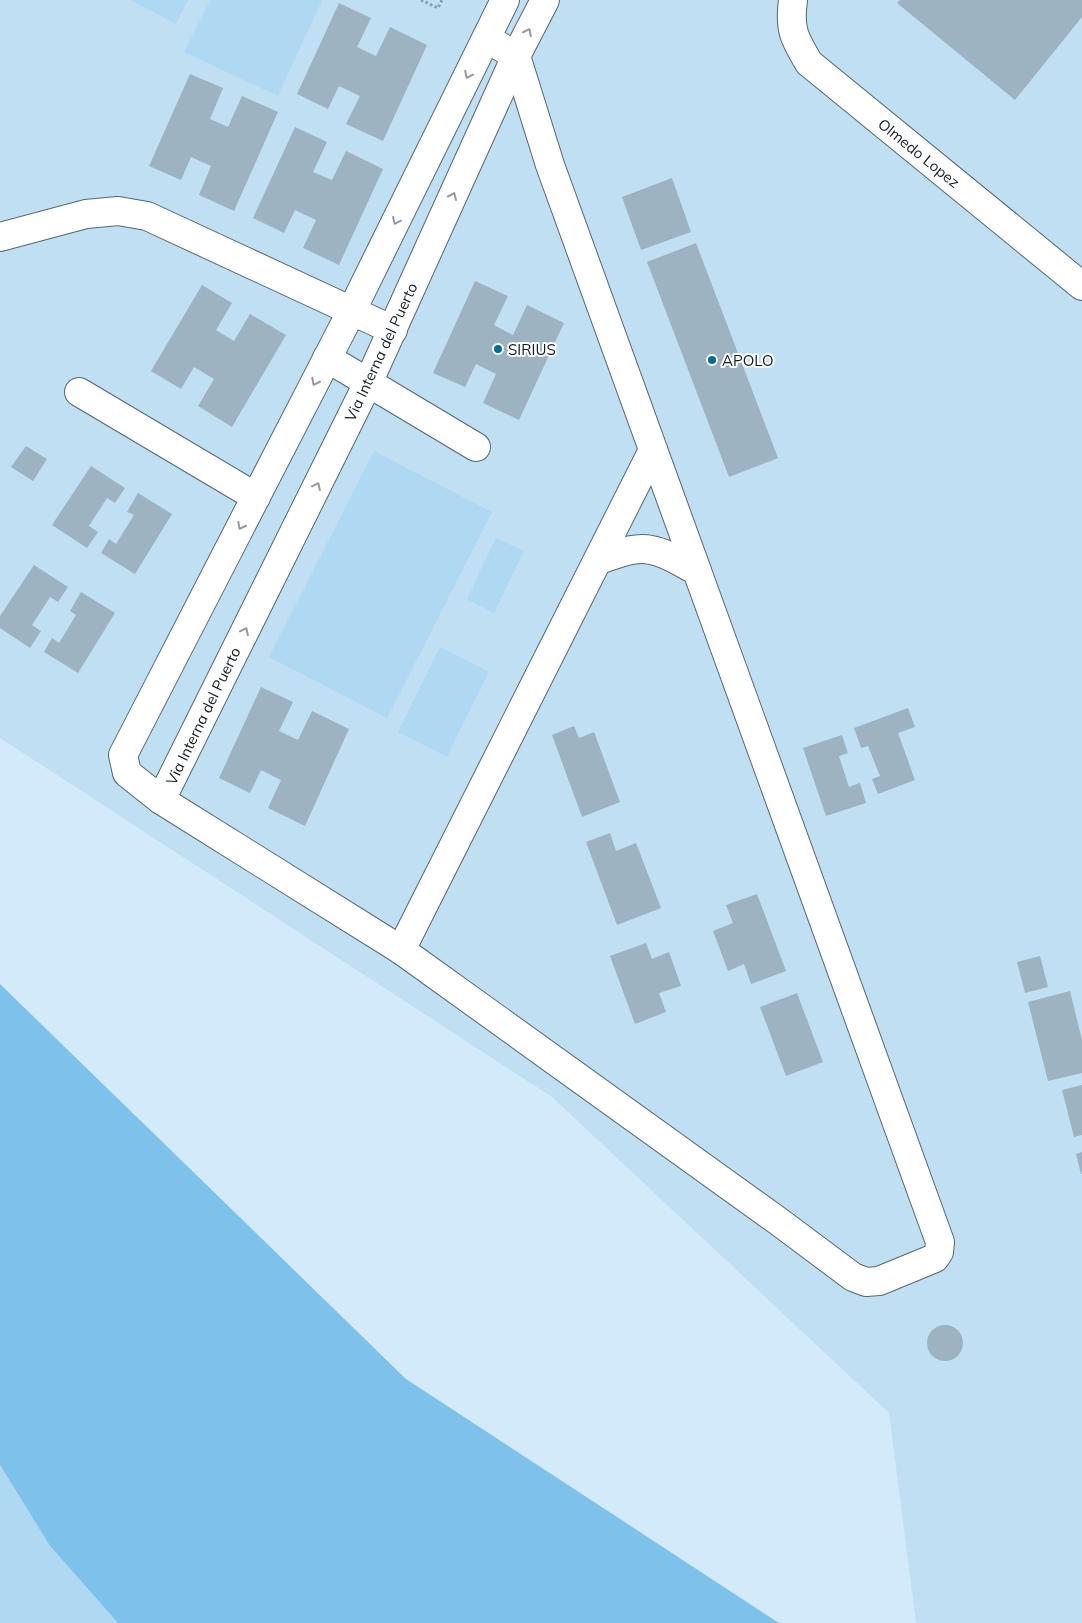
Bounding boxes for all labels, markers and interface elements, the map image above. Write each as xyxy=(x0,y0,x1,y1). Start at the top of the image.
one-way arrow xyxy=(522,29,532,38)
one-way arrow xyxy=(464,70,474,79)
street label: Olmedo Lopez xyxy=(874,114,964,192)
one-way arrow xyxy=(447,192,457,201)
one-way arrow xyxy=(392,216,402,225)
street label: Via Interna del Puerto xyxy=(341,280,421,424)
place label: SIRIUS xyxy=(508,340,556,359)
marker: SIRIUS xyxy=(492,343,504,355)
place label: APOLO xyxy=(722,351,773,370)
marker: APOLO xyxy=(706,354,718,366)
one-way arrow xyxy=(311,376,321,385)
one-way arrow xyxy=(311,482,321,491)
one-way arrow xyxy=(237,521,247,530)
one-way arrow xyxy=(239,627,249,636)
street label: Via Interna del Puerto xyxy=(161,644,245,788)

